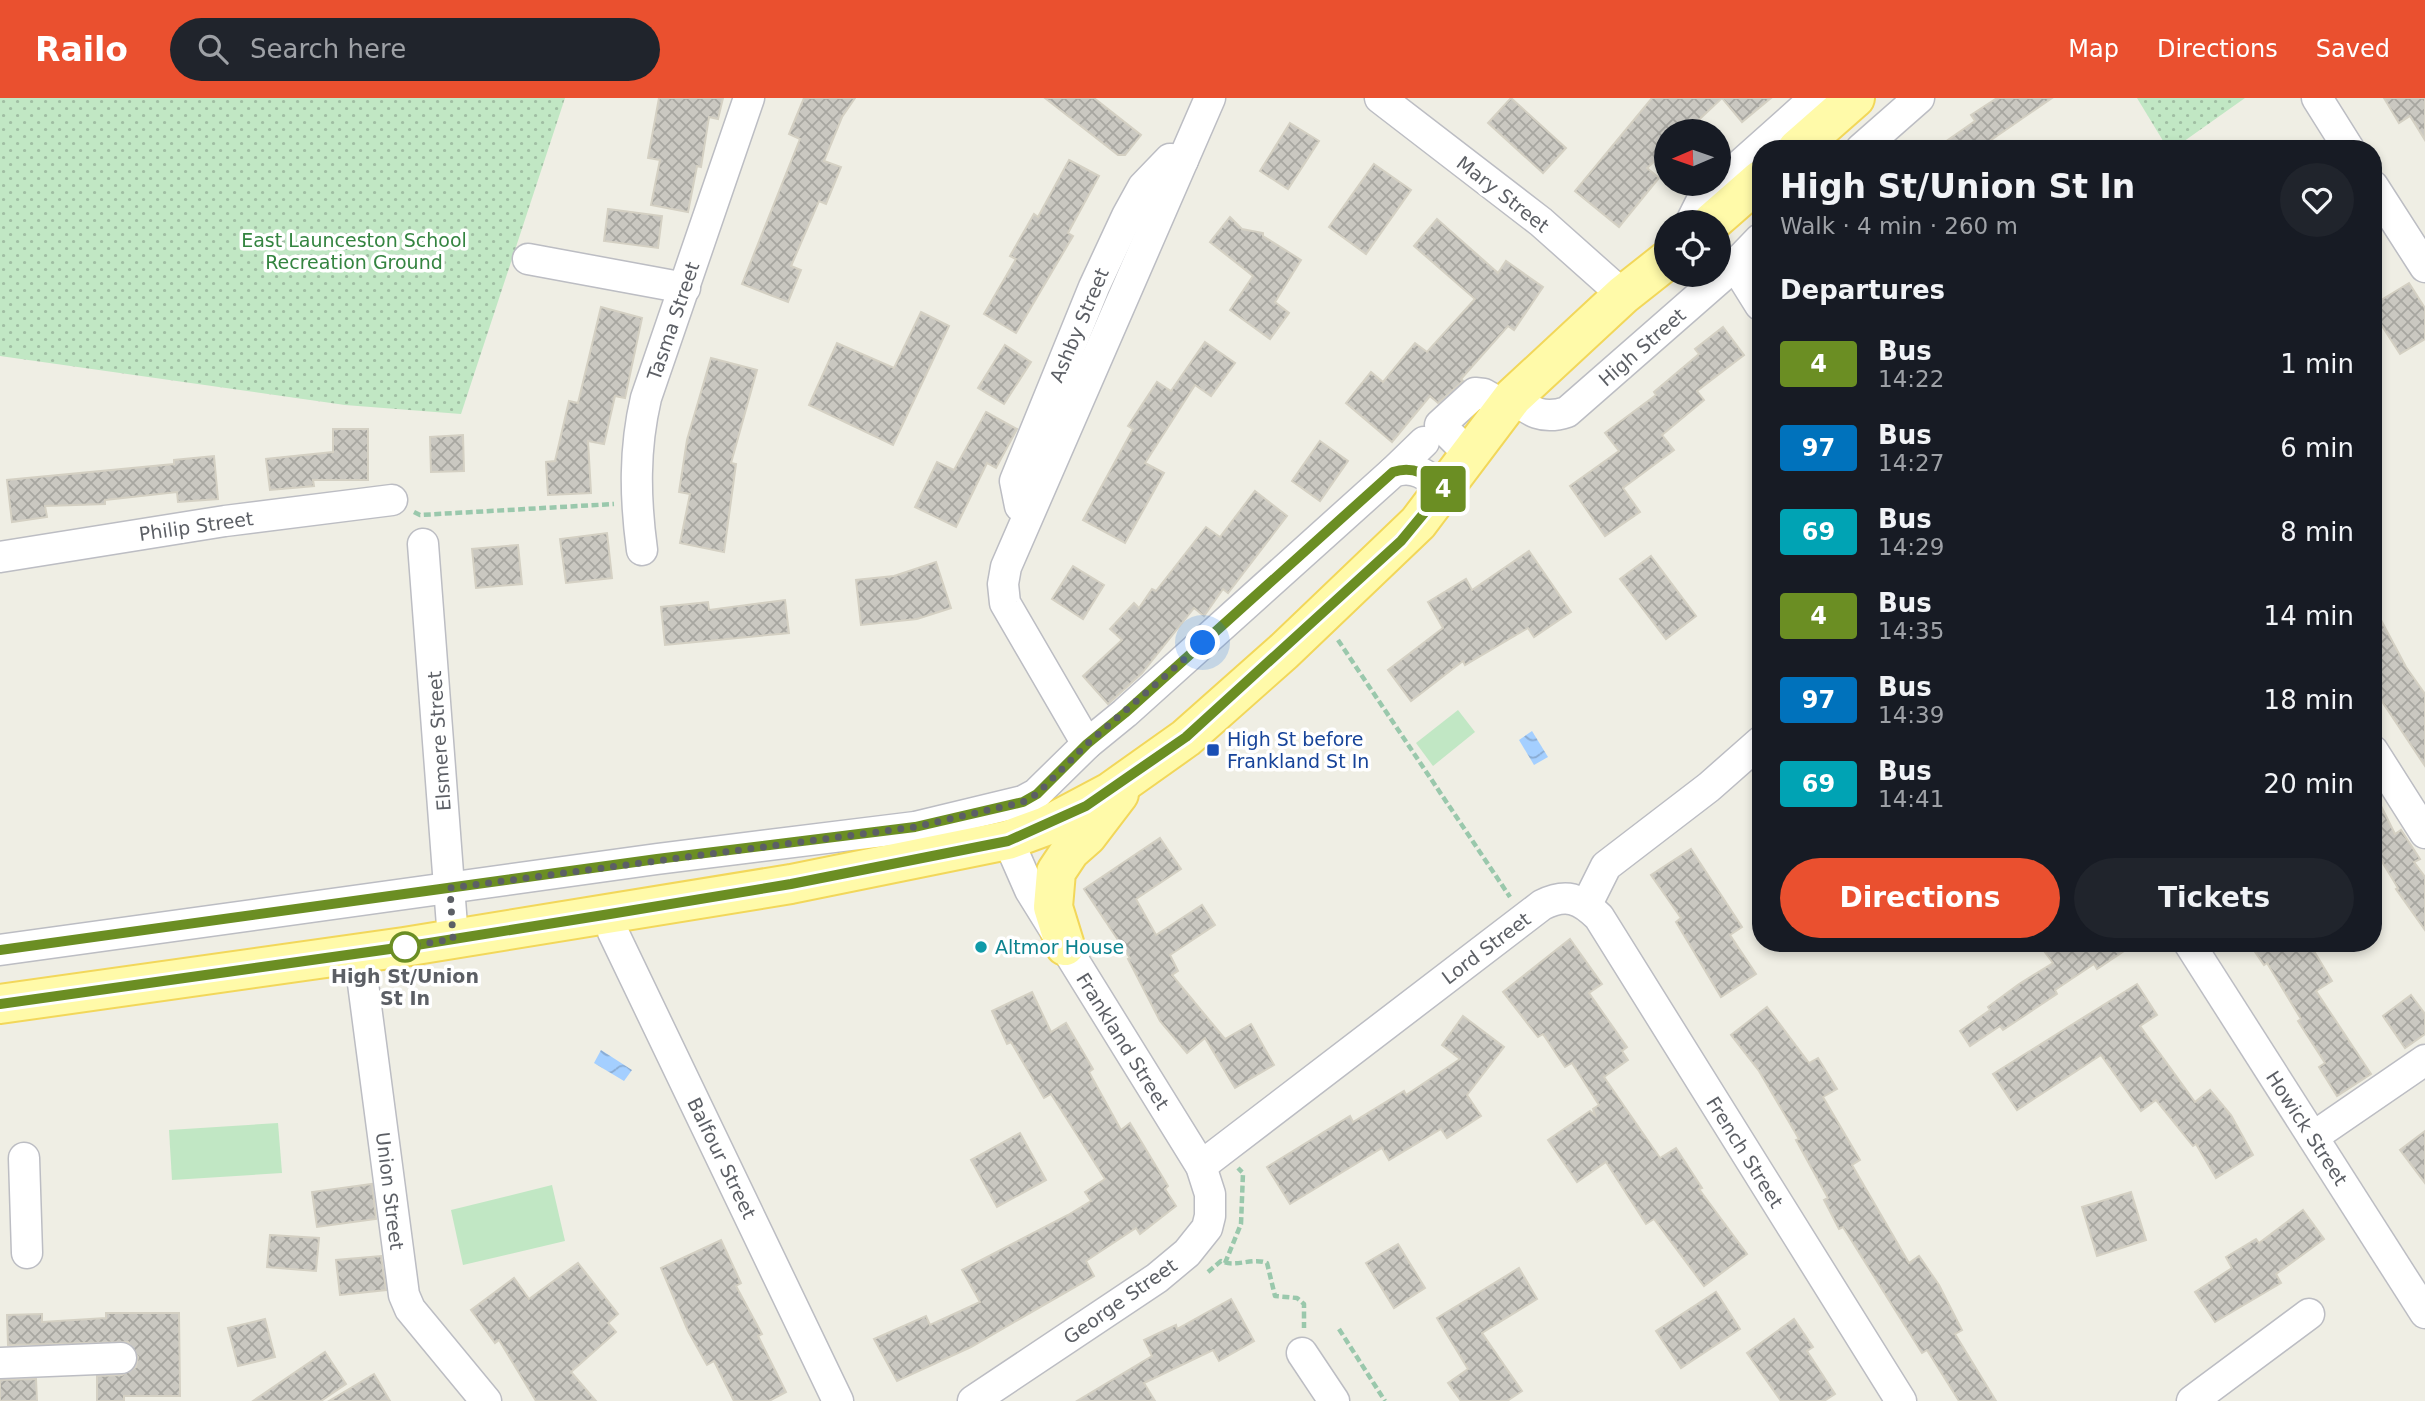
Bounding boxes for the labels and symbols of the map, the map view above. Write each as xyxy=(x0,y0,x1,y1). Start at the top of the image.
north arrow xyxy=(1654,119,1731,196)
street label: Mary Street xyxy=(1453,151,1553,237)
park label: East Launceston School Recreation Ground xyxy=(241,229,467,273)
street label: Tasma Street xyxy=(642,259,704,384)
street label: Ashby Street xyxy=(1045,265,1113,385)
street label: High Street xyxy=(1594,303,1690,391)
line badge: 4 xyxy=(1420,466,1466,512)
street label: Philip Street xyxy=(137,507,255,545)
your location xyxy=(1185,625,1220,660)
street label: Elsmere Street xyxy=(423,670,455,812)
place label: High St before Frankland St In xyxy=(1227,728,1369,772)
marker: High St before Frankland St In xyxy=(1205,742,1221,758)
street label: Lord Street xyxy=(1437,908,1535,988)
marker: High St/Union St In xyxy=(390,932,420,962)
place label: Altmor House xyxy=(995,936,1124,958)
marker: Altmor House xyxy=(973,939,989,955)
place label: High St/Union St In xyxy=(331,965,479,1009)
street label: Frankland Street xyxy=(1072,969,1174,1113)
street label: Howick Street xyxy=(2262,1067,2352,1189)
street label: French Street xyxy=(1702,1092,1788,1212)
street label: Balfour Street xyxy=(683,1094,761,1222)
street label: Union Street xyxy=(372,1131,408,1251)
street label: George Street xyxy=(1059,1254,1181,1348)

